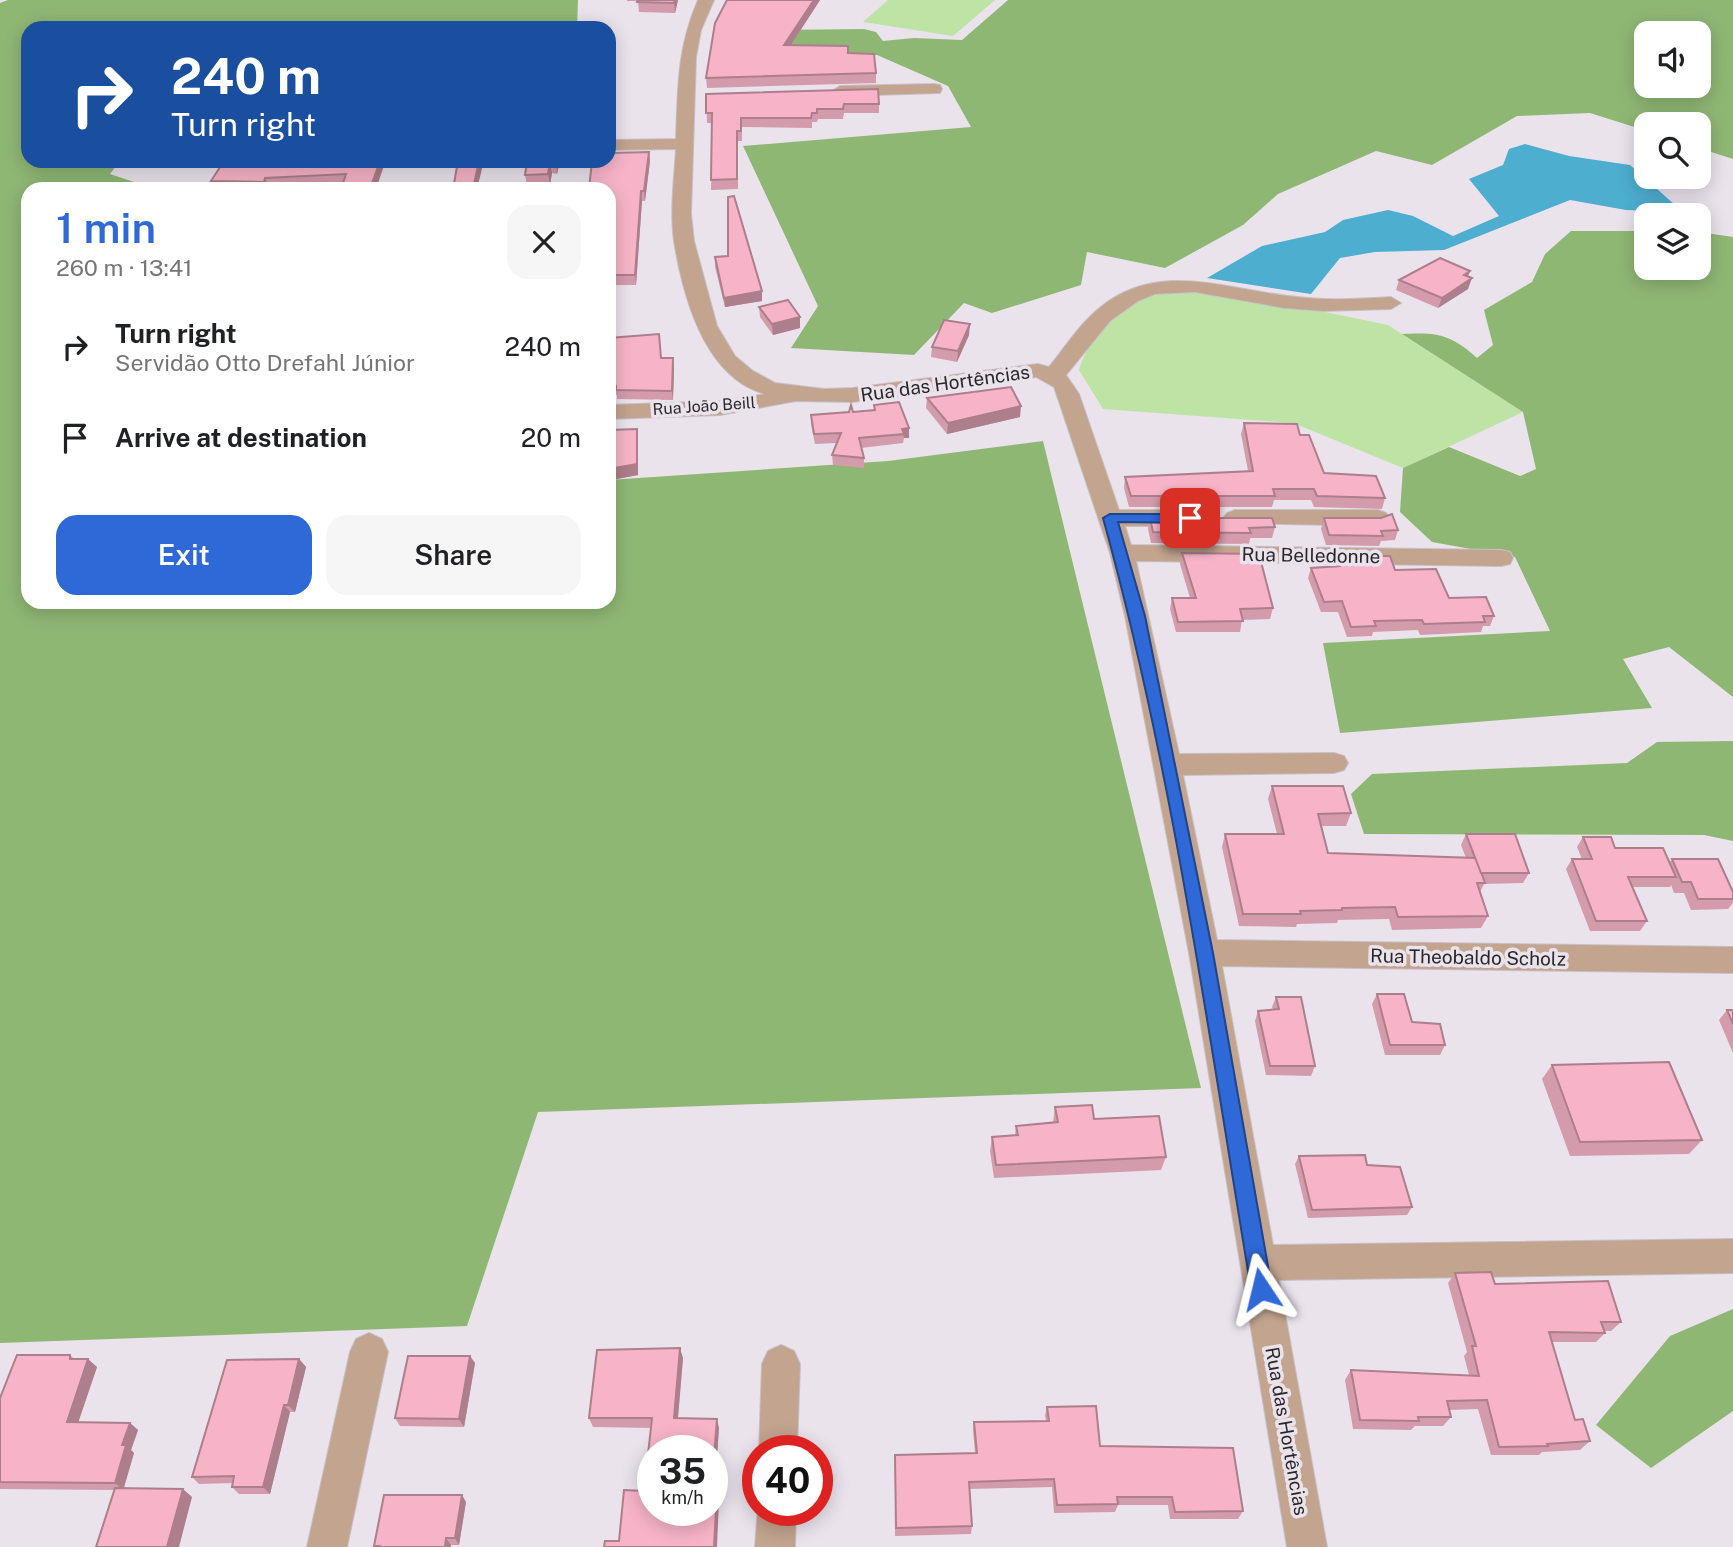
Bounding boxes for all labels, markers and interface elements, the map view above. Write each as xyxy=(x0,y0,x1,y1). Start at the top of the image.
map controls xyxy=(1634,21,1711,280)
button: sound xyxy=(1634,21,1711,98)
text: 240 m xyxy=(171,47,321,105)
icon: right xyxy=(56,49,147,140)
text: Turn right xyxy=(171,106,316,143)
button: search xyxy=(1634,112,1711,189)
text: 1 min xyxy=(56,203,156,252)
button: layers xyxy=(1634,203,1711,280)
button: close xyxy=(507,205,581,279)
text: 260 m · 13:41 xyxy=(56,254,192,281)
text: Turn right xyxy=(115,318,237,349)
icon: right xyxy=(56,328,94,366)
text: 240 m xyxy=(504,331,581,362)
text: Servidão Otto Drefahl Júnior xyxy=(115,349,415,376)
street label: Rua das Hortências xyxy=(859,360,1031,406)
street label: Rua João Beill xyxy=(652,393,756,419)
icon: arrive xyxy=(56,419,94,457)
text: Arrive at destination xyxy=(115,422,367,453)
text: 20 m xyxy=(521,422,581,453)
pin xyxy=(1160,488,1220,548)
icon: arrive xyxy=(1171,499,1209,537)
button: Exit xyxy=(56,515,312,595)
button: Share xyxy=(326,515,581,595)
street label: Rua Belledonne xyxy=(1241,543,1381,567)
street label: Rua Theobaldo Scholz xyxy=(1370,944,1566,970)
position arrow xyxy=(1224,1252,1298,1326)
street label: Rua das Hortências xyxy=(1261,1345,1313,1517)
speed limit sign: 40 xyxy=(742,1435,833,1526)
text: 35 xyxy=(659,1451,706,1492)
text: km/h xyxy=(661,1487,704,1508)

